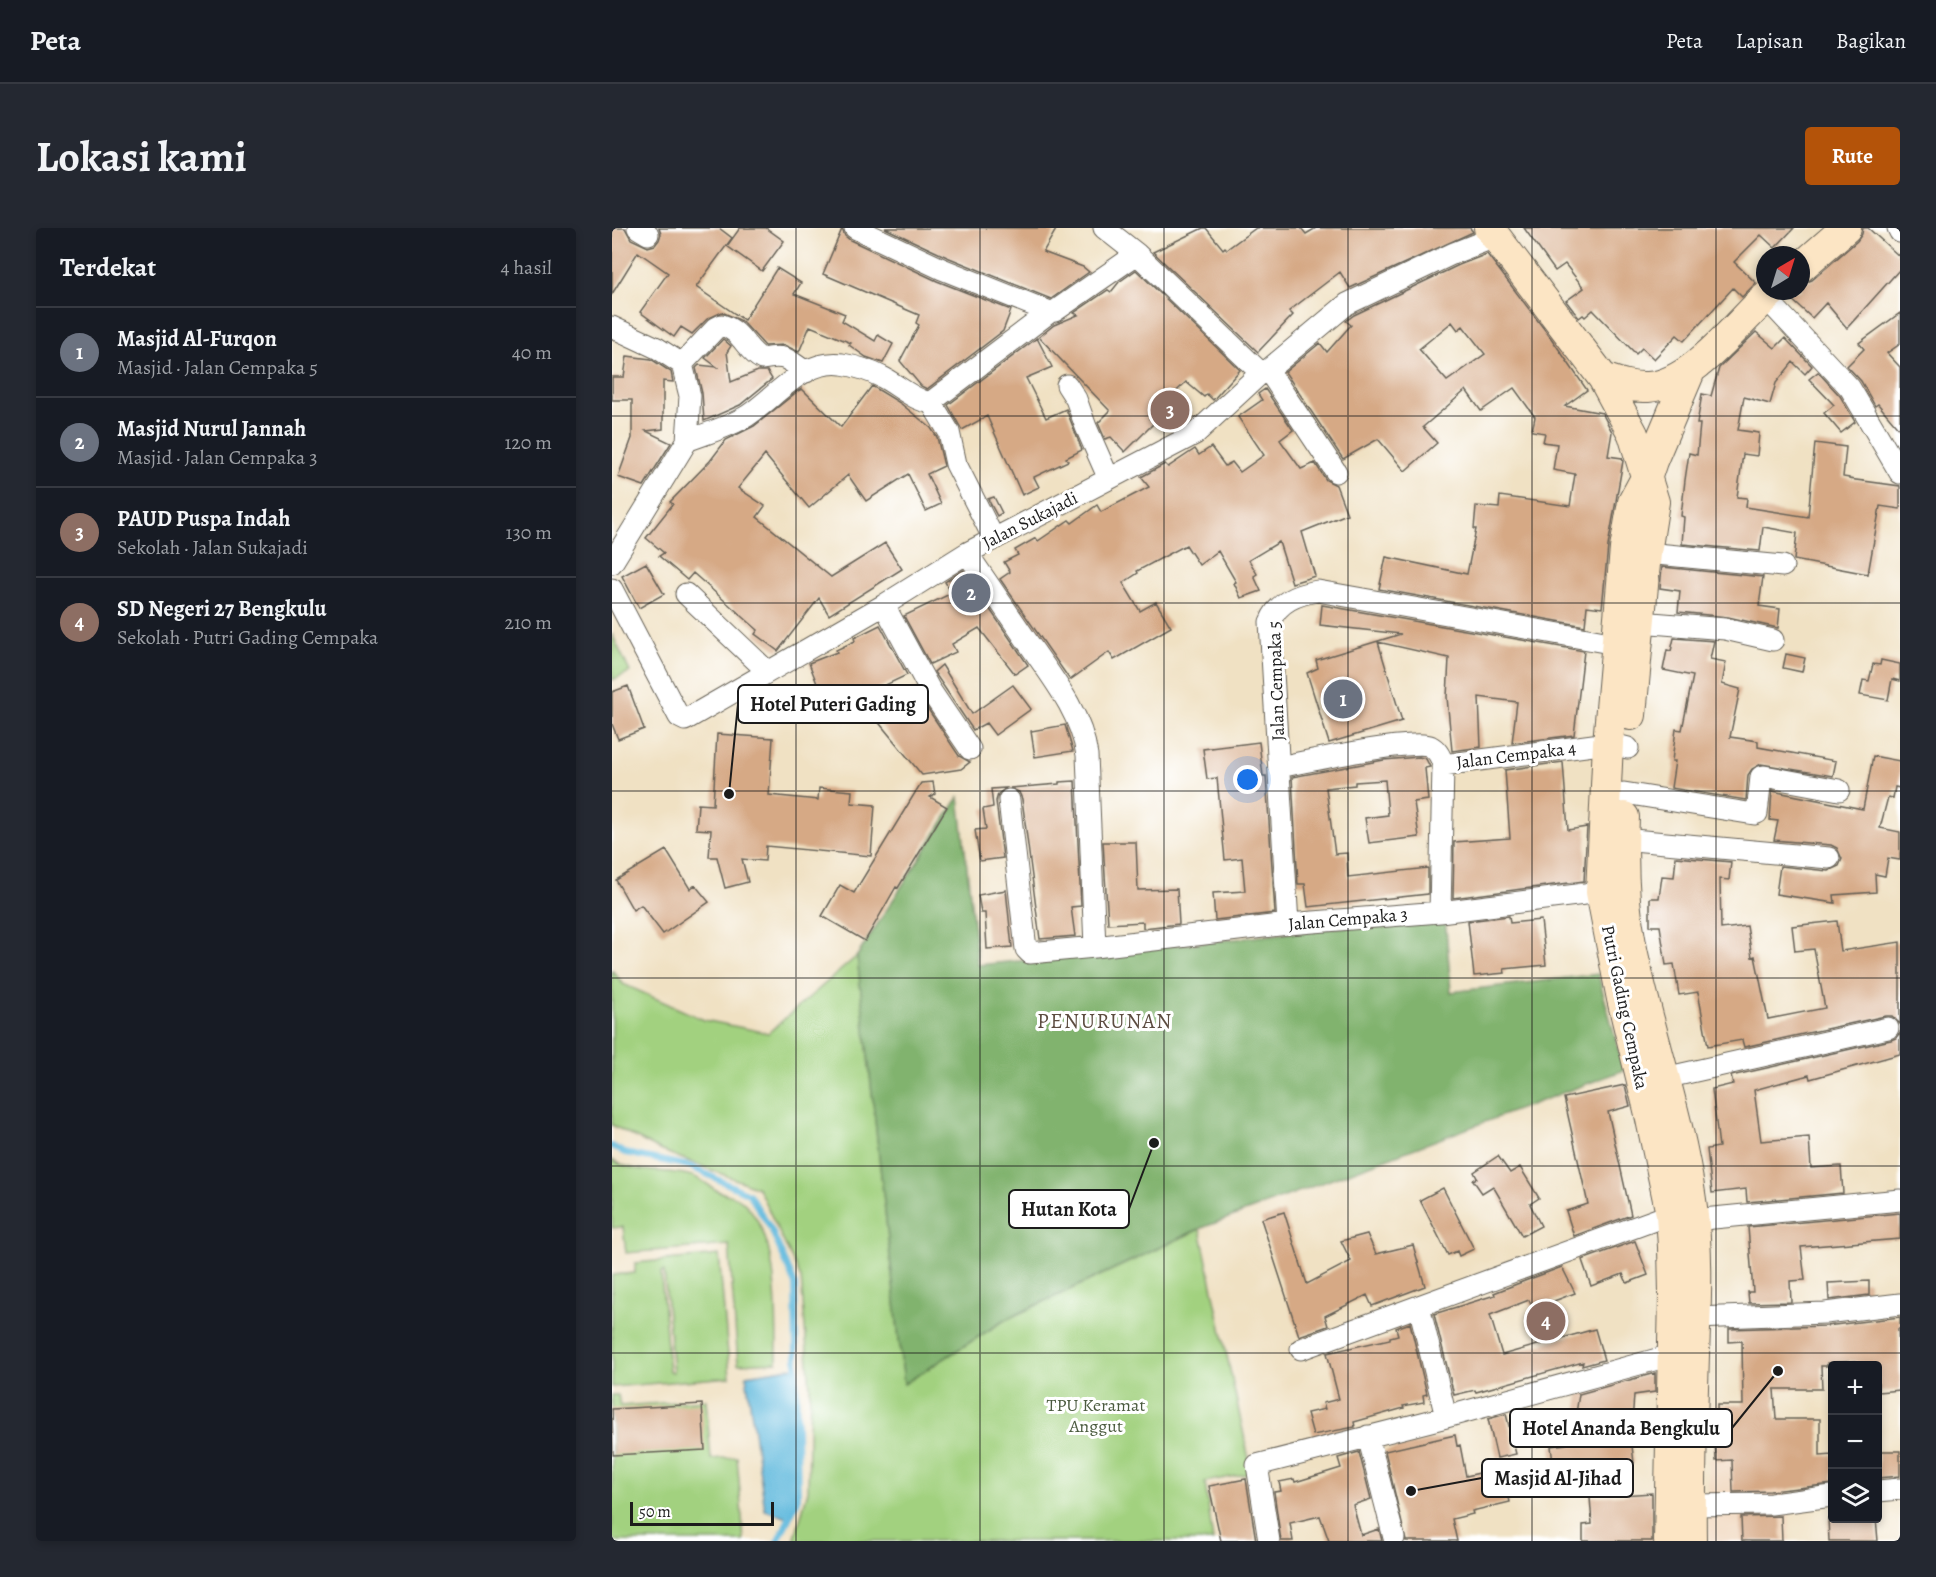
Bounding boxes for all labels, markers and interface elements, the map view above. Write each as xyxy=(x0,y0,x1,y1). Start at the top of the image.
text: Peta xyxy=(30,22,81,60)
text: Peta xyxy=(1666,27,1703,55)
text: Lapisan xyxy=(1736,27,1803,55)
text: Bagikan xyxy=(1836,27,1906,55)
button: Rute xyxy=(1805,127,1900,185)
text: Lokasi kami xyxy=(36,128,247,185)
north arrow xyxy=(1756,246,1810,300)
text: Terdekat xyxy=(60,250,156,285)
text: 4 hasil xyxy=(500,254,552,281)
text: Masjid Al-Furqon xyxy=(117,324,277,354)
text: 1 xyxy=(76,339,83,366)
text: 40 m xyxy=(512,339,552,366)
text: Masjid · Jalan Cempaka 5 xyxy=(117,354,318,381)
pin: 3 xyxy=(1150,388,1190,432)
text: Masjid Nurul Jannah xyxy=(117,414,306,444)
text: 2 xyxy=(75,429,84,456)
text: 120 m xyxy=(504,429,552,456)
text: Masjid · Jalan Cempaka 3 xyxy=(117,444,317,471)
street label: Jalan Sukajadi xyxy=(978,486,1082,554)
text: PAUD Puspa Indah xyxy=(117,504,290,534)
text: 3 xyxy=(75,519,84,546)
text: 130 m xyxy=(506,519,552,546)
text: Sekolah · Jalan Sukajadi xyxy=(117,534,308,561)
pin: 2 xyxy=(952,570,990,616)
text: SD Negeri 27 Bengkulu xyxy=(117,594,327,624)
text: 4 xyxy=(75,609,84,636)
text: 210 m xyxy=(504,609,552,636)
street label: Jalan Cempaka 5 xyxy=(1262,621,1290,741)
text: Sekolah · Putri Gading Cempaka xyxy=(117,624,378,651)
pin: 1 xyxy=(1324,676,1362,722)
callout: Hotel Puteri Gading xyxy=(738,685,928,723)
text: Hotel Puteri Gading xyxy=(750,691,917,718)
street label: Jalan Cempaka 4 xyxy=(1455,736,1577,774)
your location xyxy=(1233,765,1262,794)
street label: Jalan Cempaka 3 xyxy=(1287,902,1409,936)
street label: Putri Gading Cempaka xyxy=(1596,923,1654,1092)
district label: PENURUNAN xyxy=(1037,1007,1173,1035)
callout: Hutan Kota xyxy=(1009,1190,1129,1228)
text: Hutan Kota xyxy=(1021,1196,1117,1223)
pin: 4 xyxy=(1526,1298,1566,1344)
map controls xyxy=(1828,1361,1882,1523)
button: + xyxy=(1828,1361,1882,1415)
park label: TPU Keramat Anggut xyxy=(1047,1393,1145,1438)
callout: Hotel Ananda Bengkulu xyxy=(1510,1409,1732,1447)
text: Hotel Ananda Bengkulu xyxy=(1522,1415,1720,1442)
button: − xyxy=(1828,1415,1882,1469)
callout: Masjid Al-Jihad xyxy=(1482,1459,1633,1497)
text: Masjid Al-Jihad xyxy=(1494,1465,1622,1492)
button: layers xyxy=(1828,1469,1882,1523)
scale bar xyxy=(630,1499,774,1526)
text: 50 m xyxy=(639,1501,671,1523)

